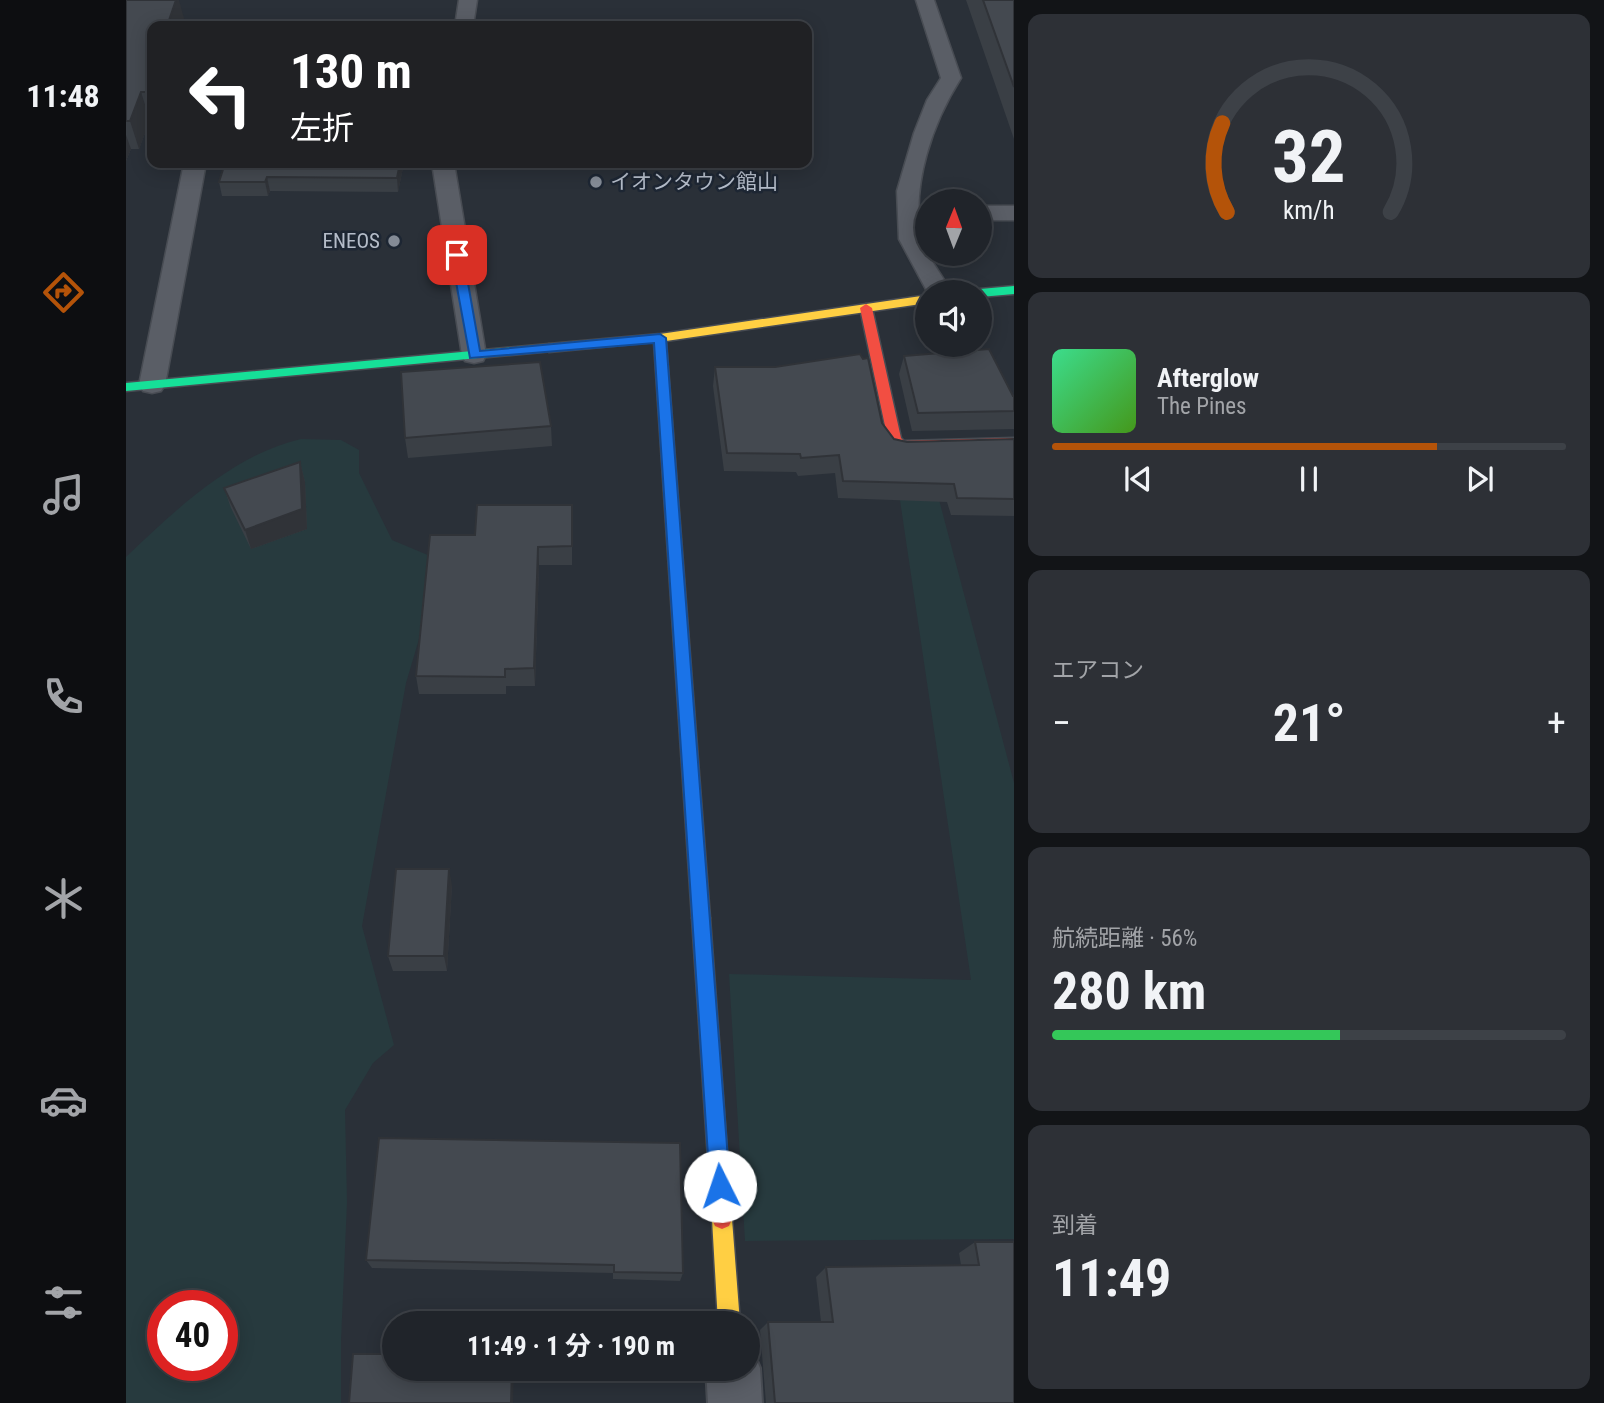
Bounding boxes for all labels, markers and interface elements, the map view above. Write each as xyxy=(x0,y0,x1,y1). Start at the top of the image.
text: 130 m xyxy=(290,43,412,100)
icon: left xyxy=(175,49,266,140)
text: 11:48 xyxy=(26,77,100,115)
text: 左折 xyxy=(290,109,354,147)
text: 32 xyxy=(1272,114,1346,200)
place label: イオンタウン館山 xyxy=(610,170,778,194)
marker: イオンタウン館山 xyxy=(588,174,604,190)
north arrow xyxy=(915,189,992,266)
map controls xyxy=(915,189,992,357)
text: km/h xyxy=(1283,196,1335,225)
pin xyxy=(427,225,487,285)
place label: ENEOS xyxy=(323,229,380,253)
marker: ENEOS xyxy=(386,233,402,249)
icon: arrive xyxy=(438,236,476,274)
icon: directions xyxy=(39,268,88,317)
button: sound xyxy=(915,280,992,357)
text: Afterglow xyxy=(1157,363,1259,393)
text: The Pines xyxy=(1157,393,1247,420)
icon: previous xyxy=(1119,460,1157,498)
icon: pause xyxy=(1290,460,1328,498)
icon: next xyxy=(1461,460,1499,498)
icon: music xyxy=(39,470,88,519)
text: エアコン xyxy=(1052,657,1144,684)
icon: phone xyxy=(39,672,88,721)
text: 21° xyxy=(1273,693,1345,754)
text: − xyxy=(1052,701,1071,745)
text: + xyxy=(1547,701,1566,745)
icon: climate xyxy=(39,874,88,923)
text: 航続距離 · 56% xyxy=(1052,925,1197,952)
text: 280 km xyxy=(1052,961,1206,1022)
icon: car xyxy=(39,1076,88,1125)
position arrow xyxy=(683,1149,757,1223)
text: 到着 xyxy=(1052,1212,1098,1239)
text: 11:49 xyxy=(1052,1248,1171,1309)
icon: filters xyxy=(39,1278,88,1327)
speed limit sign: 40 xyxy=(147,1290,238,1381)
text: 11:49 · 1 分 · 190 m xyxy=(467,1331,675,1361)

